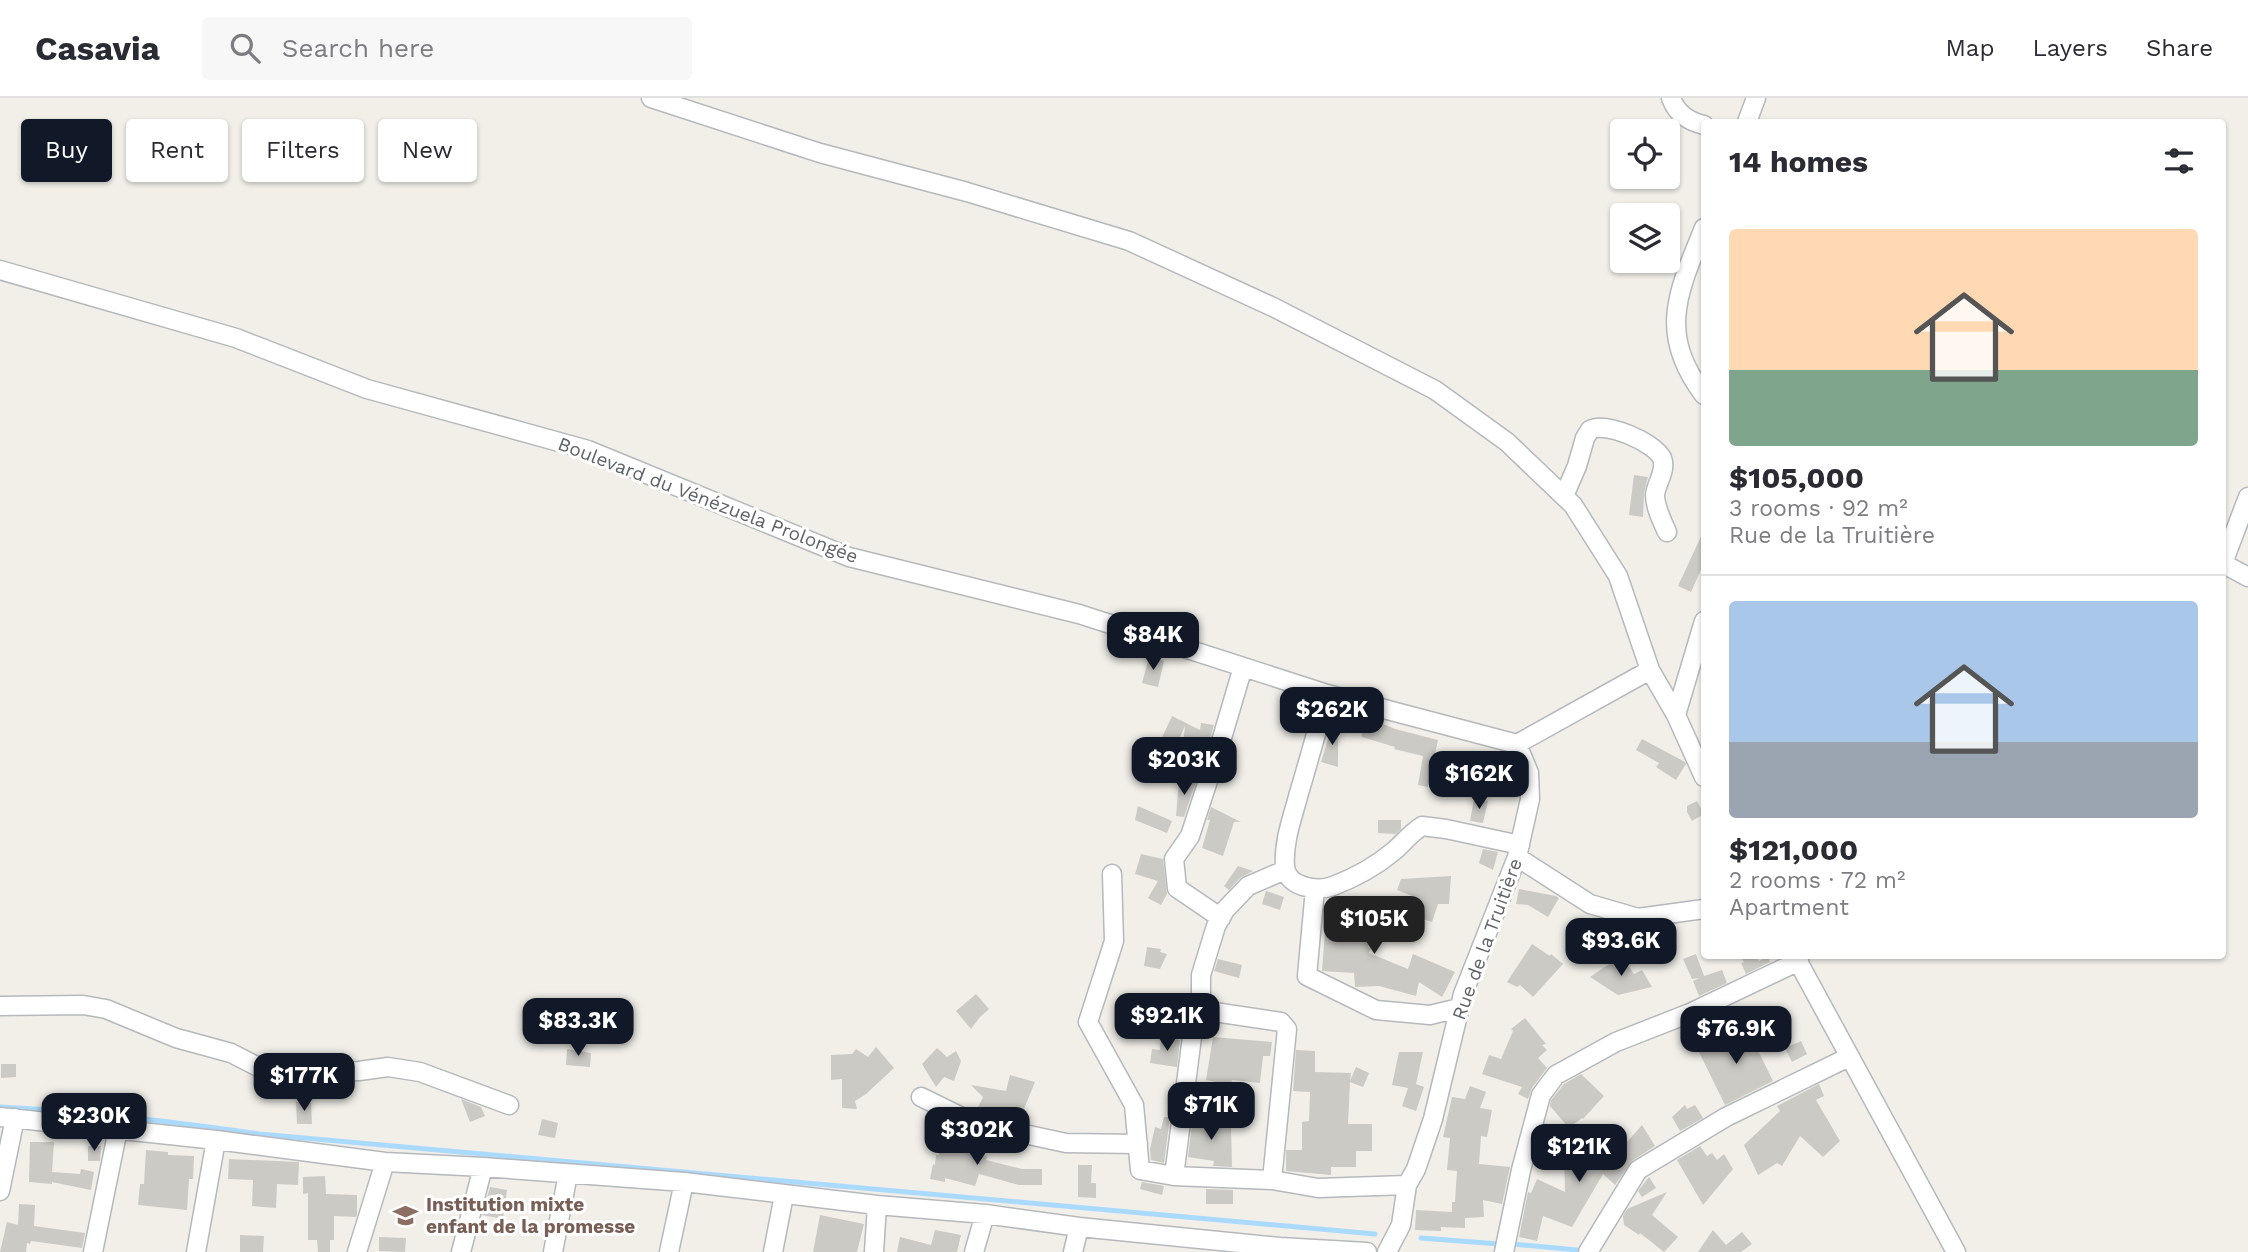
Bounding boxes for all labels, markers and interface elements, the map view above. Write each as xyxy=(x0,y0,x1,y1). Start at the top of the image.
search box xyxy=(202,17,692,80)
text: Casavia xyxy=(35,29,160,68)
icon: search xyxy=(226,29,264,67)
text: Search here xyxy=(282,33,434,63)
text: Map xyxy=(1946,34,1994,62)
text: Layers xyxy=(2032,34,2108,62)
text: Share xyxy=(2146,34,2213,62)
chip: Buy xyxy=(21,119,112,182)
chip: Rent xyxy=(126,119,228,182)
chip: Filters xyxy=(242,119,364,182)
chip: New xyxy=(378,119,477,182)
map controls xyxy=(1610,119,1680,273)
button: locate xyxy=(1610,119,1680,189)
icon: filters xyxy=(2160,142,2198,180)
text: 14 homes xyxy=(1729,144,1868,179)
button: layers xyxy=(1610,203,1680,273)
icon: home xyxy=(1901,274,2027,400)
street label: Boulevard du Vénézuela Prolongée xyxy=(555,432,861,568)
text: $105,000 xyxy=(1729,460,1864,495)
text: 3 rooms · 92 m² xyxy=(1729,495,1908,522)
text: Rue de la Truitière xyxy=(1729,522,1935,549)
pin: $84K xyxy=(1112,612,1194,672)
text: $84K xyxy=(1123,621,1183,648)
icon: home xyxy=(1901,646,2027,772)
pin: $262K xyxy=(1283,688,1381,747)
text: $262K xyxy=(1296,696,1368,723)
pin: $203K xyxy=(1135,738,1233,797)
text: $203K xyxy=(1148,746,1220,773)
pin: $162K xyxy=(1430,752,1528,811)
text: $162K xyxy=(1445,760,1513,787)
text: $121,000 xyxy=(1729,832,1858,867)
street label: Rue de la Truitière xyxy=(1447,855,1527,1023)
text: 2 rooms · 72 m² xyxy=(1729,867,1905,894)
text: Apartment xyxy=(1729,894,1849,921)
pin: $105K xyxy=(1325,896,1423,956)
text: $105K xyxy=(1340,905,1408,932)
pin: $93.6K xyxy=(1564,918,1678,978)
text: $93.6K xyxy=(1581,927,1661,954)
pin: $92.1K xyxy=(1110,993,1224,1053)
pin: $83.3K xyxy=(521,998,635,1058)
text: $92.1K xyxy=(1131,1002,1203,1029)
pin: $76.9K xyxy=(1679,1006,1793,1066)
text: $83.3K xyxy=(539,1007,617,1034)
text: $76.9K xyxy=(1696,1015,1776,1042)
pin: $177K xyxy=(255,1054,353,1113)
text: $177K xyxy=(270,1062,338,1089)
pin: $71K xyxy=(1170,1082,1252,1142)
text: $71K xyxy=(1184,1091,1238,1118)
pin: $230K xyxy=(45,1094,143,1153)
text: $230K xyxy=(58,1102,130,1129)
pin: $302K xyxy=(928,1108,1026,1167)
text: $302K xyxy=(941,1116,1013,1143)
pin: $121K xyxy=(1530,1124,1628,1184)
text: $121K xyxy=(1547,1133,1611,1160)
place label: Institution mixte enfant de la promesse xyxy=(426,1193,635,1238)
school or university icon: Institution mixte enfant de la promesse xyxy=(392,1201,420,1229)

